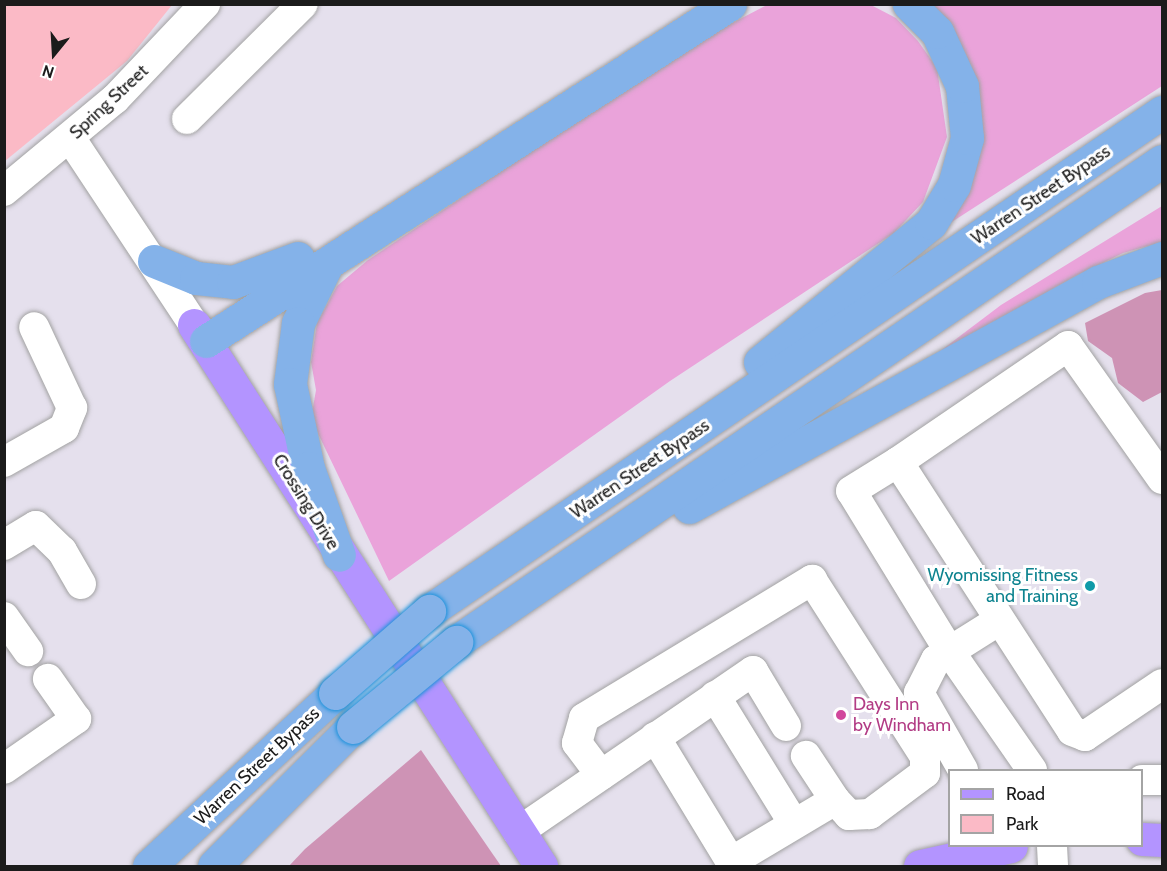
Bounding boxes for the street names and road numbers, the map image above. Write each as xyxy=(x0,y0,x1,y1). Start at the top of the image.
street label: Spring Street xyxy=(65,60,153,144)
street label: Warren Street Bypass xyxy=(967,141,1115,249)
street label: Warren Street Bypass xyxy=(566,415,714,523)
street label: Crossing Drive xyxy=(268,450,344,554)
street label: Warren Street Bypass xyxy=(190,703,324,829)

